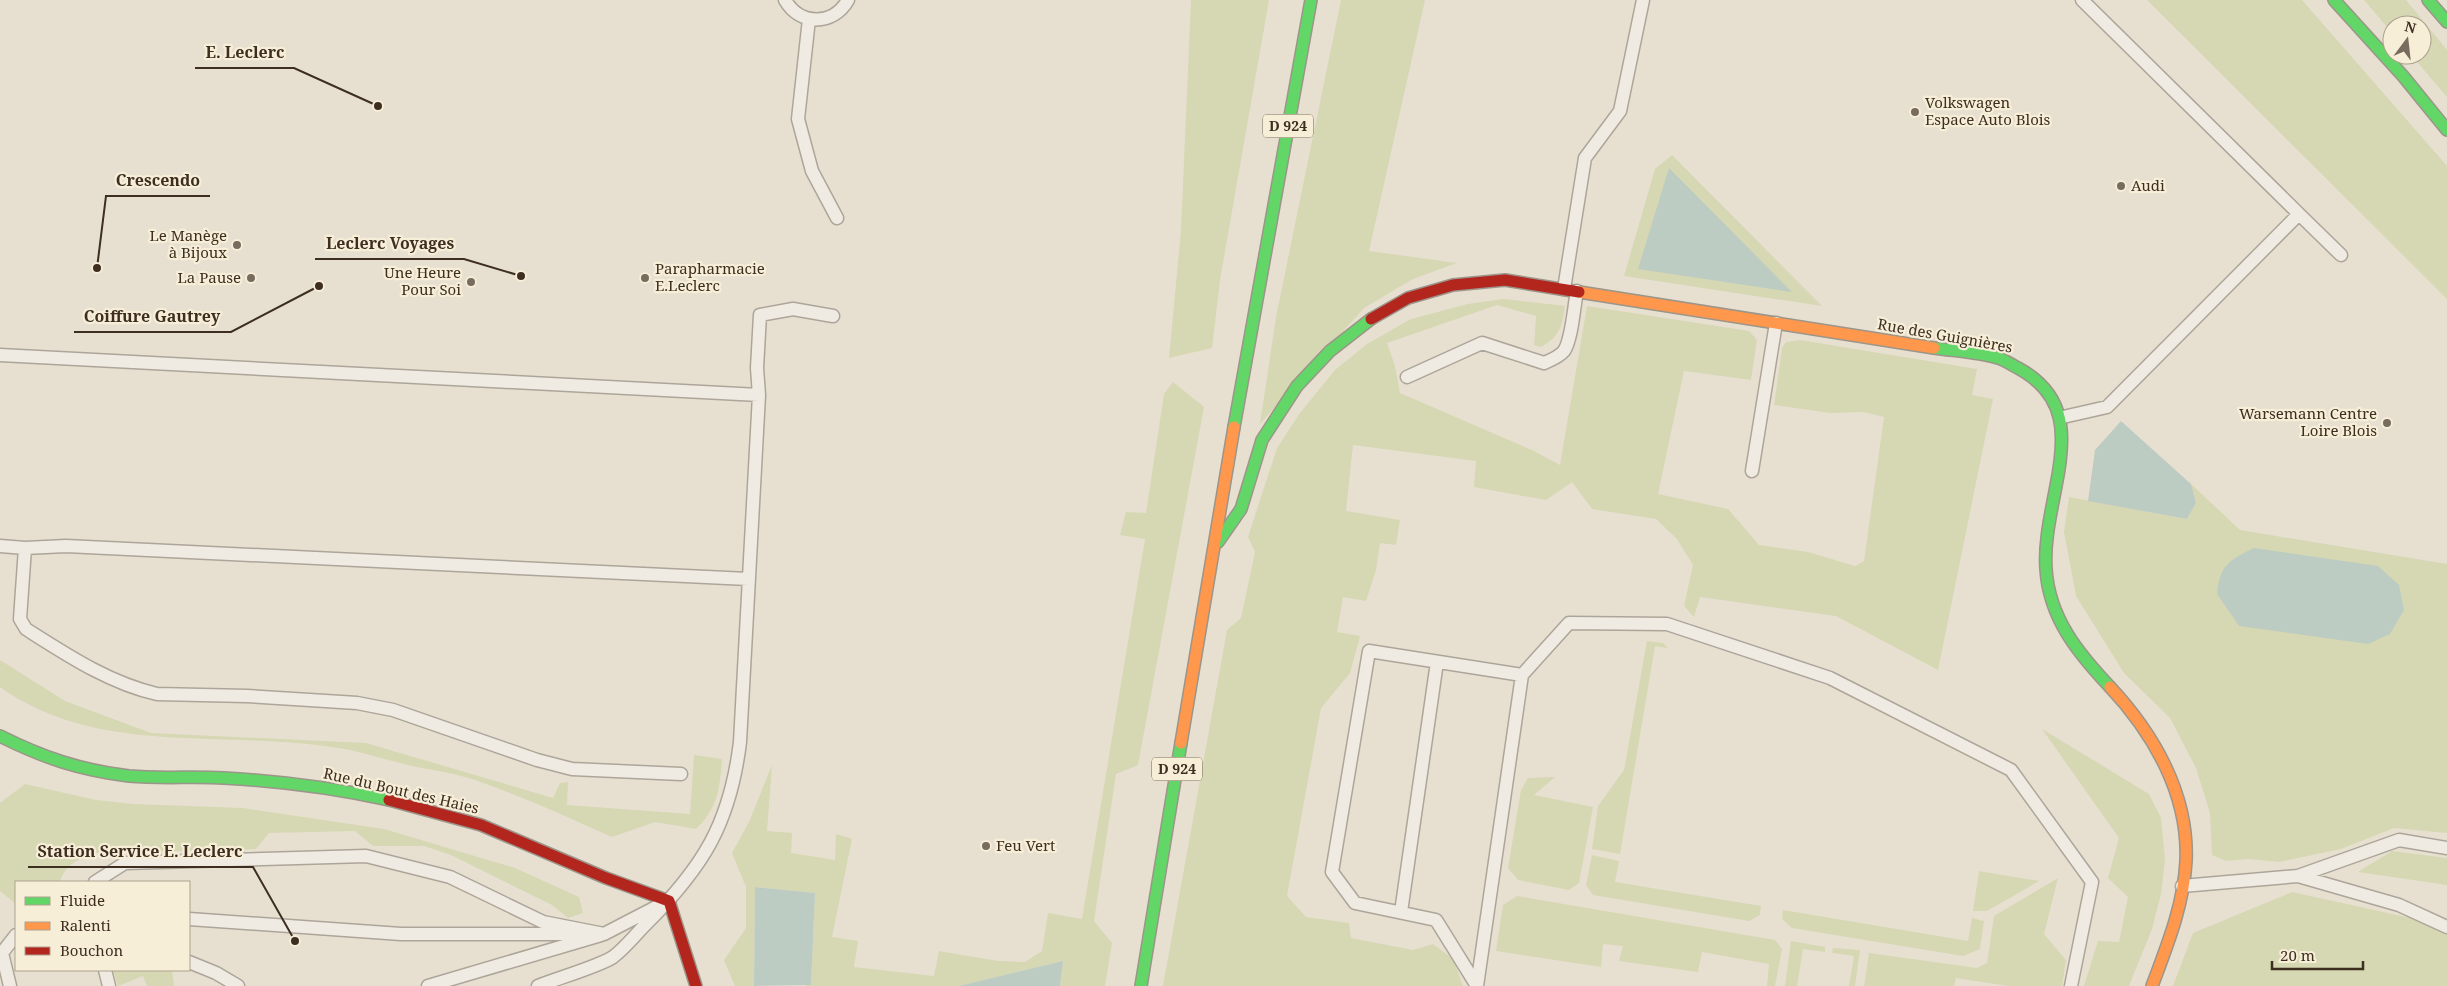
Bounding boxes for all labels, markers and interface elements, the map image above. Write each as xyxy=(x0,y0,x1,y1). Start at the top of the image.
north arrow xyxy=(2382,15,2432,65)
text: N xyxy=(2403,16,2418,38)
callout: E. Leclerc xyxy=(195,37,294,68)
text: E. Leclerc xyxy=(206,41,284,63)
place label: Volkswagen Espace Auto Blois xyxy=(1925,92,2051,129)
marker: Volkswagen Espace Auto Blois xyxy=(1909,106,1921,118)
road number: D 924 xyxy=(1263,114,1313,138)
callout: Crescendo xyxy=(106,165,210,196)
text: Crescendo xyxy=(116,169,200,191)
place label: Audi xyxy=(2131,175,2165,195)
marker: Audi xyxy=(2115,180,2127,192)
place label: Le Manège à Bijoux xyxy=(149,225,227,262)
callout: Leclerc Voyages xyxy=(315,228,464,259)
text: Leclerc Voyages xyxy=(326,232,454,254)
marker: Le Manège à Bijoux xyxy=(231,239,243,251)
place label: Parapharmacie E.Leclerc xyxy=(655,258,765,295)
place label: Une Heure Pour Soi xyxy=(384,262,461,299)
place label: La Pause xyxy=(177,267,241,287)
marker: La Pause xyxy=(245,272,257,284)
marker: Parapharmacie E.Leclerc xyxy=(639,272,651,284)
marker: Une Heure Pour Soi xyxy=(465,276,477,288)
callout: Coiffure Gautrey xyxy=(74,301,231,332)
text: Coiffure Gautrey xyxy=(84,305,221,327)
street label: Rue des Guignières xyxy=(1876,313,2014,357)
place label: Warsemann Centre Loire Blois xyxy=(2239,403,2377,440)
marker: Warsemann Centre Loire Blois xyxy=(2381,417,2393,429)
road number: D 924 xyxy=(1152,758,1202,781)
street label: Rue du Bout des Haies xyxy=(322,762,481,818)
place label: Feu Vert xyxy=(996,835,1055,855)
callout: Station Service E. Leclerc xyxy=(28,836,253,867)
text: Station Service E. Leclerc xyxy=(38,840,242,862)
marker: Feu Vert xyxy=(980,840,992,852)
legend xyxy=(15,881,190,971)
text: Fluide xyxy=(60,890,105,910)
text: Ralenti xyxy=(60,915,111,935)
scale bar xyxy=(2272,938,2363,970)
text: Bouchon xyxy=(60,940,124,960)
text: 20 m xyxy=(2280,945,2315,965)

